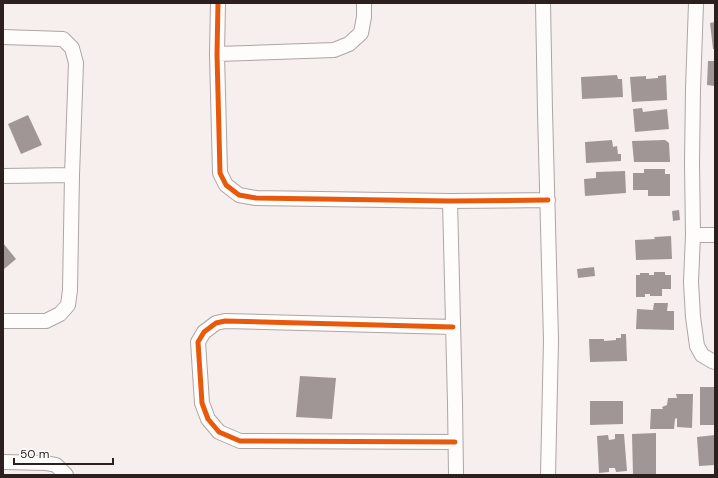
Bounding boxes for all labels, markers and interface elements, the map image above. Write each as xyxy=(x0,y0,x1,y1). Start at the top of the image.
scale bar xyxy=(14,440,113,466)
text: 50 m xyxy=(20,446,49,462)

